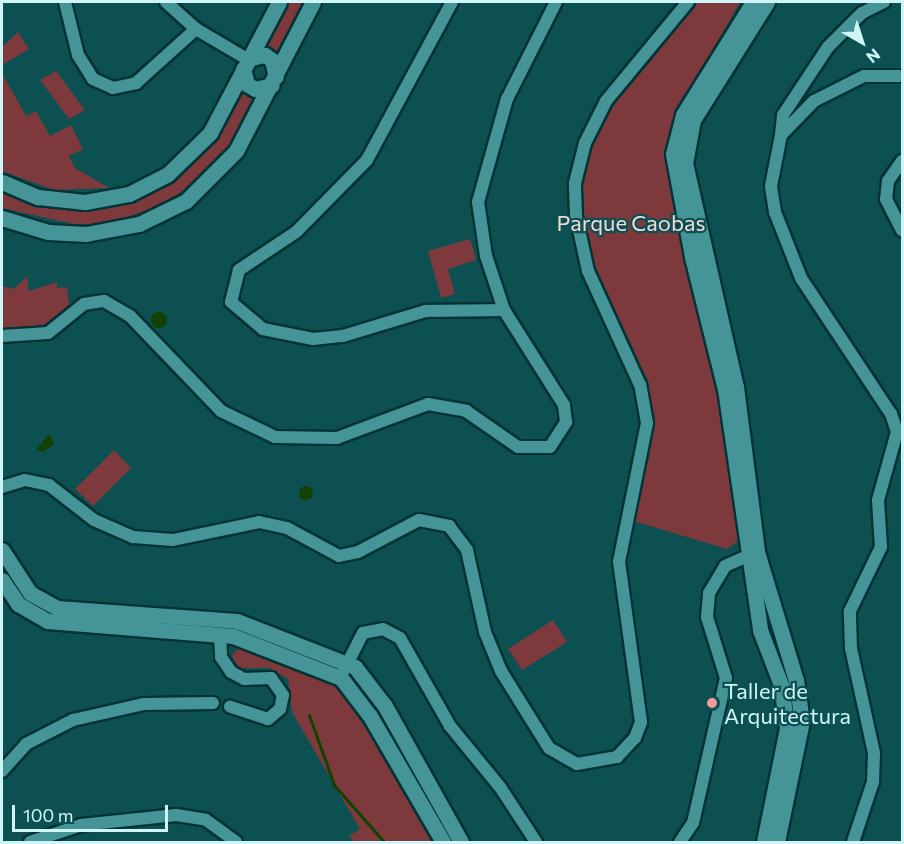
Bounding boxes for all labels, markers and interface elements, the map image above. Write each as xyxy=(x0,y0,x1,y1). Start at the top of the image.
north arrow xyxy=(832,12,892,72)
text: N xyxy=(863,45,884,68)
park label: Parque Caobas xyxy=(557,210,705,236)
place label: Taller de Arquitectura xyxy=(724,677,851,728)
marker: Taller de Arquitectura xyxy=(705,696,719,710)
scale bar xyxy=(15,793,171,831)
text: 100 m xyxy=(23,804,73,826)

